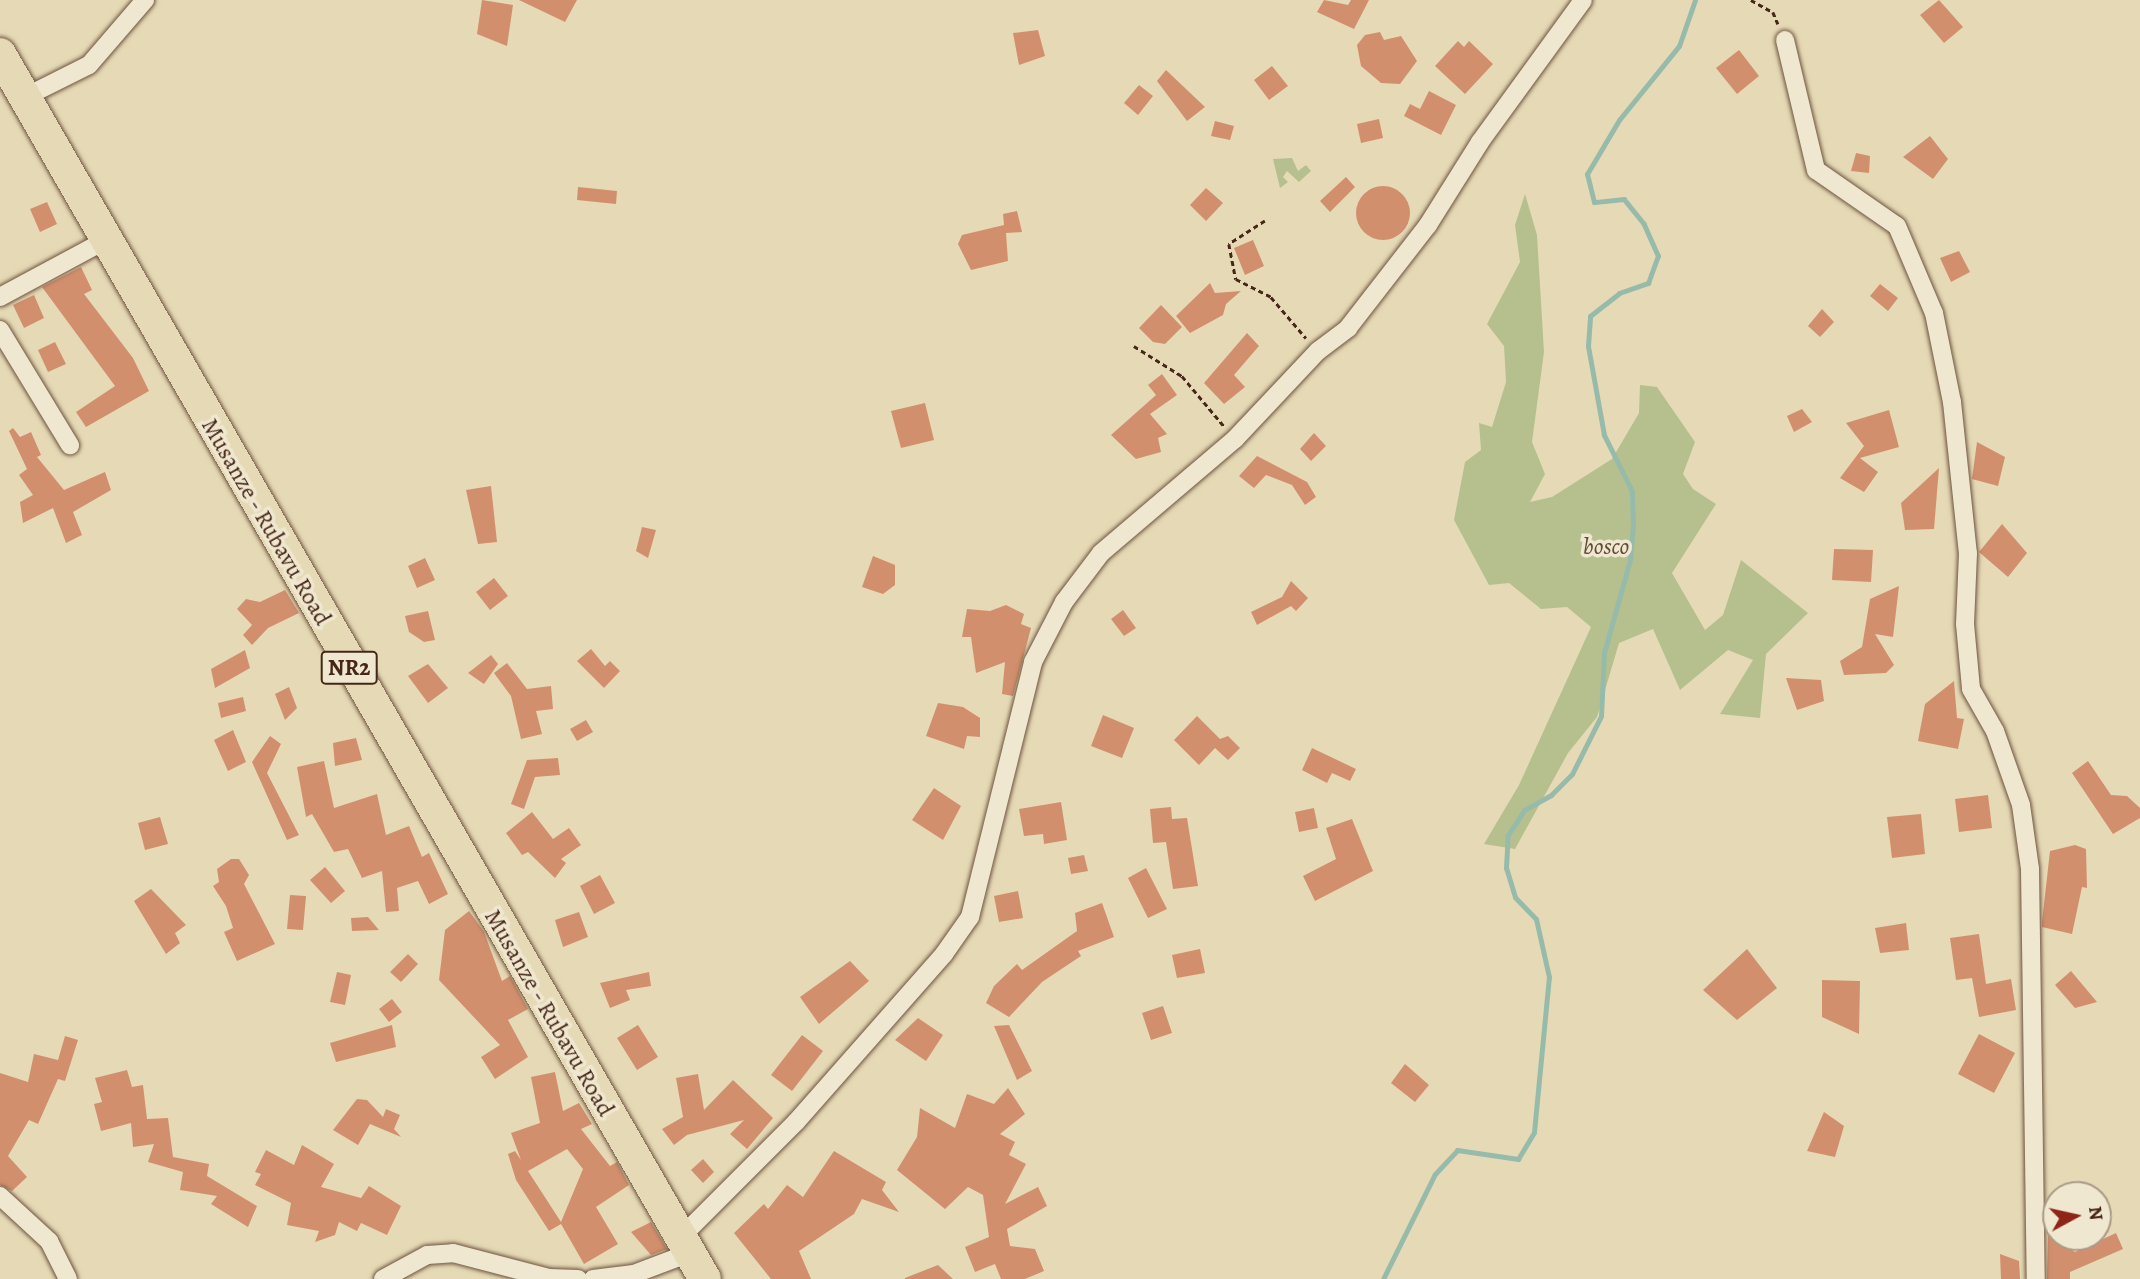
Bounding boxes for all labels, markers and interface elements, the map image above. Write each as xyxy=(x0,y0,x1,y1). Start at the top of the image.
street label: Musanze - Rubavu Road xyxy=(195,413,337,631)
park label: bosco xyxy=(1583,533,1629,561)
road number: NR2 xyxy=(319,648,379,688)
street label: Musanze - Rubavu Road xyxy=(478,904,620,1122)
north arrow xyxy=(2042,1181,2112,1251)
text: N xyxy=(2082,1205,2110,1222)

